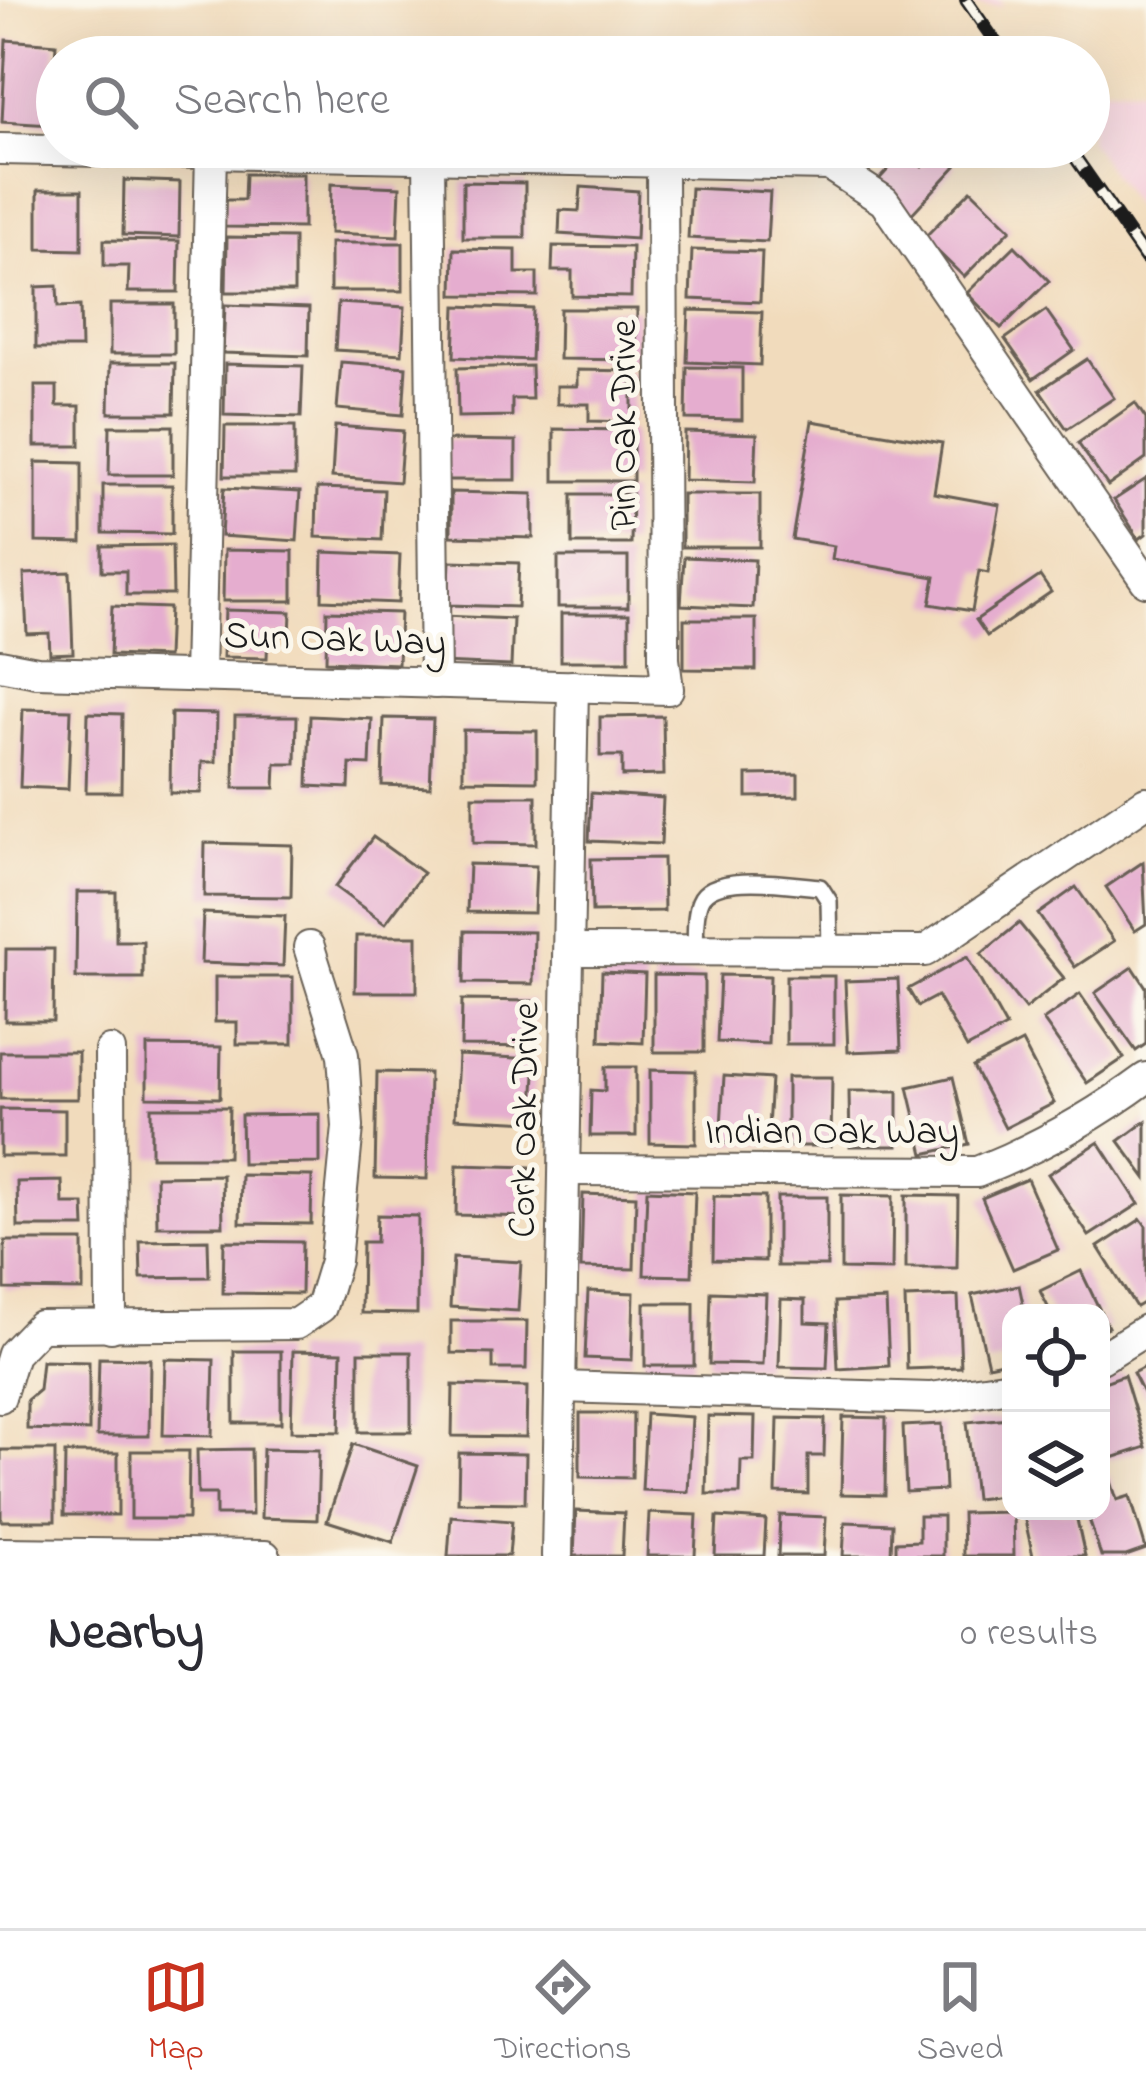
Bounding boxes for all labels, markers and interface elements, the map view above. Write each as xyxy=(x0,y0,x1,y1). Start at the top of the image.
search box xyxy=(36,36,1110,168)
icon: search xyxy=(78,69,144,135)
text: Search here xyxy=(174,69,390,135)
street label: Pin Oak Drive xyxy=(597,319,654,531)
street label: Sun Oak Way xyxy=(223,609,447,673)
street label: Cork Oak Drive xyxy=(495,1001,557,1238)
street label: Indian Oak Way xyxy=(705,1105,959,1162)
map controls xyxy=(1002,1304,1110,1520)
button: locate xyxy=(1002,1304,1110,1412)
button: layers xyxy=(1002,1412,1110,1520)
text: Nearby xyxy=(48,1597,204,1672)
text: 0 results xyxy=(960,1606,1098,1663)
tab: Map xyxy=(143,1954,209,2074)
tab: Directions xyxy=(494,1954,632,2074)
tab: Saved xyxy=(917,1954,1003,2074)

